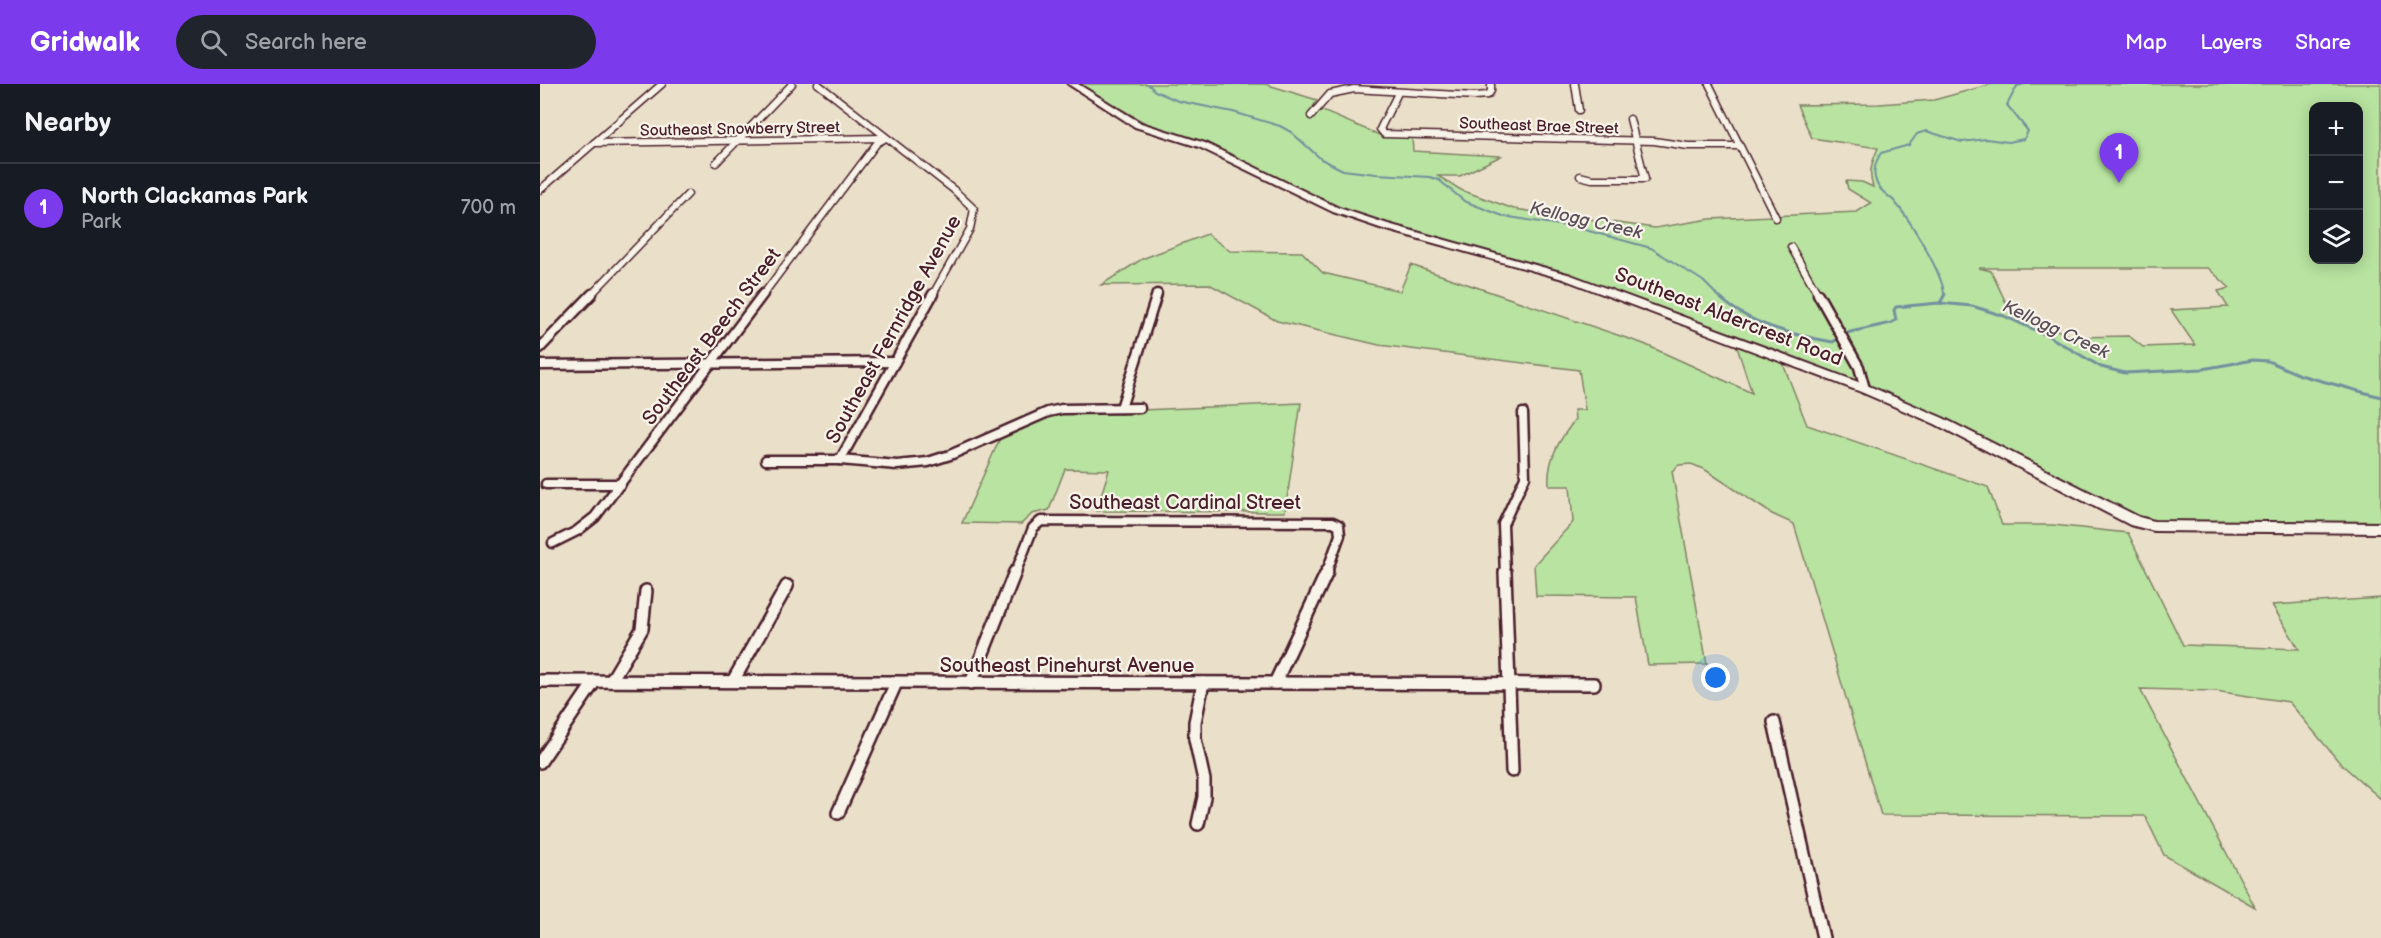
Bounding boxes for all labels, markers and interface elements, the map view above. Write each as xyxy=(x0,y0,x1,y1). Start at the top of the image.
search box xyxy=(176,15,596,69)
text: Gridwalk xyxy=(30,26,140,59)
icon: search xyxy=(197,26,230,59)
text: Search here xyxy=(245,29,367,56)
text: Map xyxy=(2125,30,2167,55)
text: Layers xyxy=(2200,30,2262,55)
text: Share xyxy=(2295,30,2351,55)
map controls xyxy=(2309,102,2363,264)
button: + xyxy=(2309,102,2363,156)
text: Nearby xyxy=(24,108,111,139)
street label: Southeast Brae Street xyxy=(1459,114,1619,139)
street label: Southeast Snowberry Street xyxy=(640,118,840,141)
pin: 1 xyxy=(2100,134,2138,183)
button: − xyxy=(2309,156,2363,210)
text: North Clackamas Park xyxy=(81,183,308,210)
text: 1 xyxy=(39,196,48,220)
text: 700 m xyxy=(461,196,516,220)
water label: Kellogg Creek xyxy=(1528,197,1645,244)
text: Park xyxy=(81,210,121,234)
button: layers xyxy=(2309,210,2363,264)
street label: Southeast Fernridge Avenue xyxy=(821,211,967,448)
street label: Southeast Beech Street xyxy=(637,243,786,430)
street label: Southeast Aldercrest Road xyxy=(1611,262,1846,372)
water label: Kellogg Creek xyxy=(1999,296,2113,364)
street label: Southeast Cardinal Street xyxy=(1069,491,1301,515)
street label: Southeast Pinehurst Avenue xyxy=(940,654,1194,678)
your location xyxy=(1701,663,1730,692)

